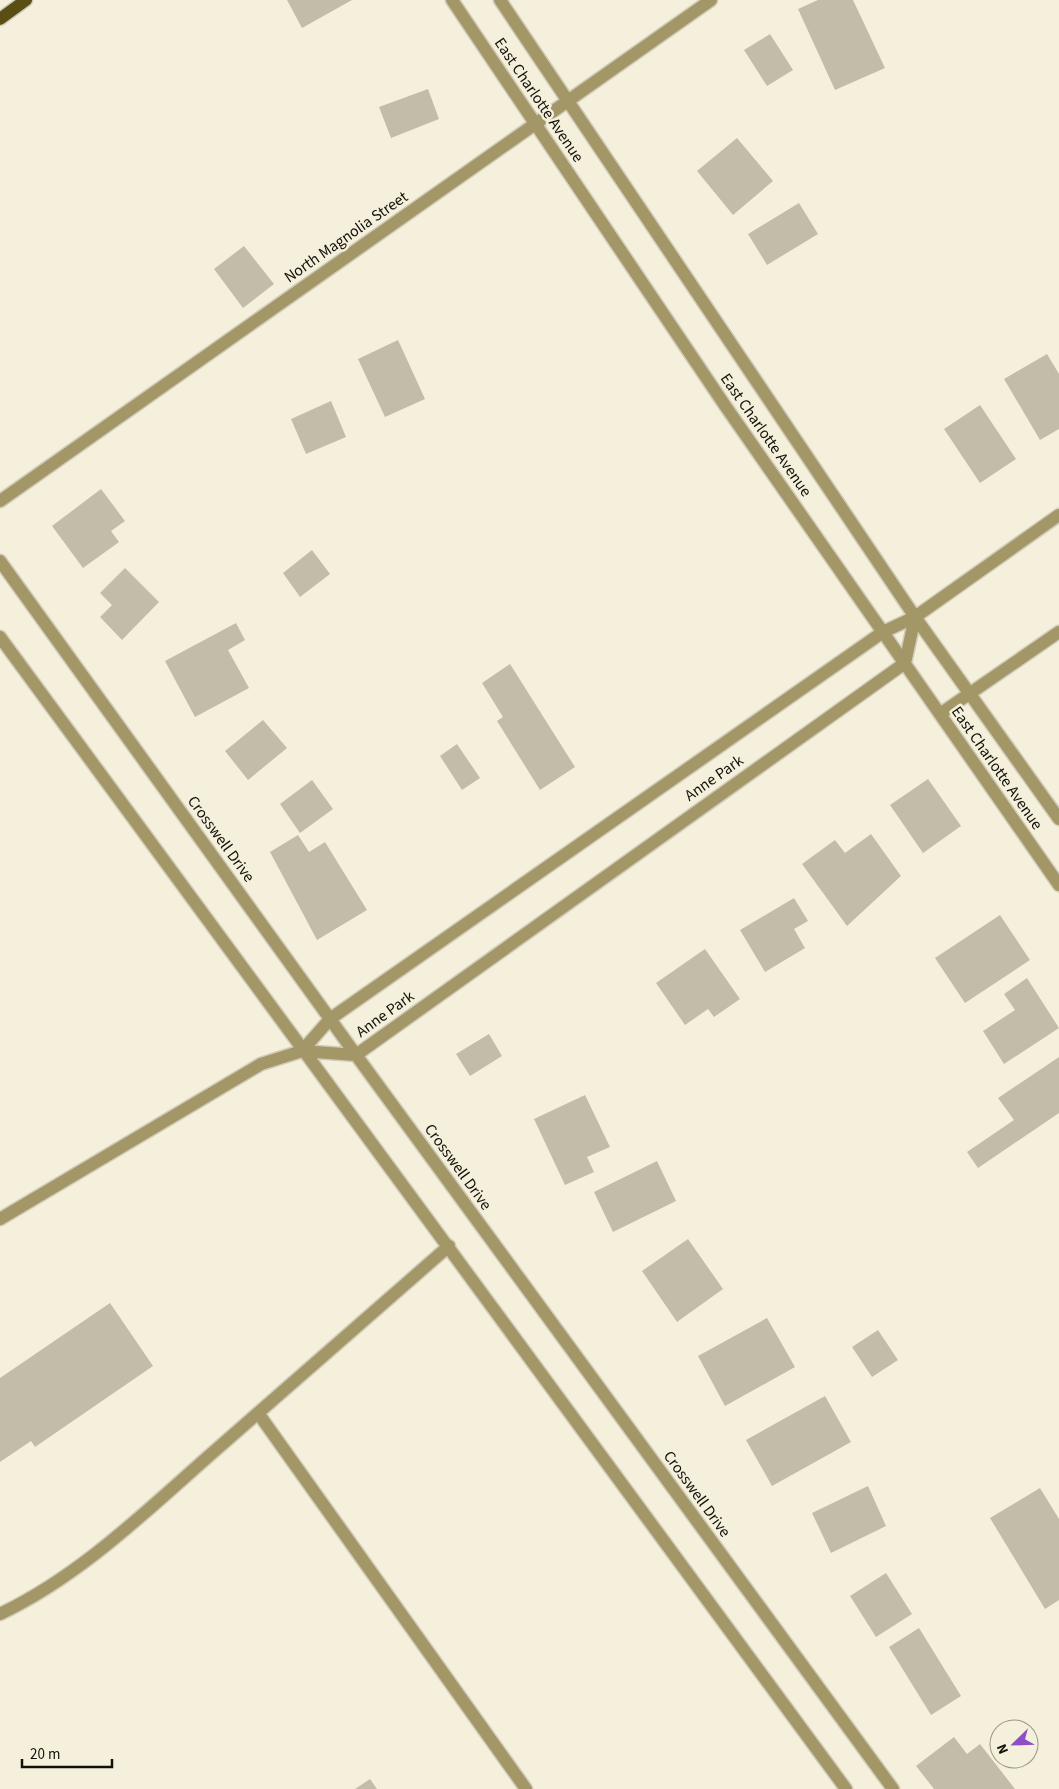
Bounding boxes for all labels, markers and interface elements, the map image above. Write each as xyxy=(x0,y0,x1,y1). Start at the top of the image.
street label: East Charlotte Avenue xyxy=(489,33,589,167)
street label: North Magnolia Street xyxy=(280,186,413,288)
street label: East Charlotte Avenue xyxy=(715,369,817,501)
street label: East Charlotte Avenue xyxy=(946,702,1048,834)
street label: Anne Park xyxy=(680,750,748,806)
street label: Crosswell Drive xyxy=(182,791,260,887)
street label: Anne Park xyxy=(351,985,419,1043)
street label: Crosswell Drive xyxy=(419,1119,497,1215)
street label: Crosswell Drive xyxy=(658,1446,736,1542)
north arrow xyxy=(989,1719,1039,1769)
scale bar xyxy=(22,1736,112,1768)
text: N xyxy=(992,1740,1014,1757)
text: 20 m xyxy=(30,1744,60,1765)

